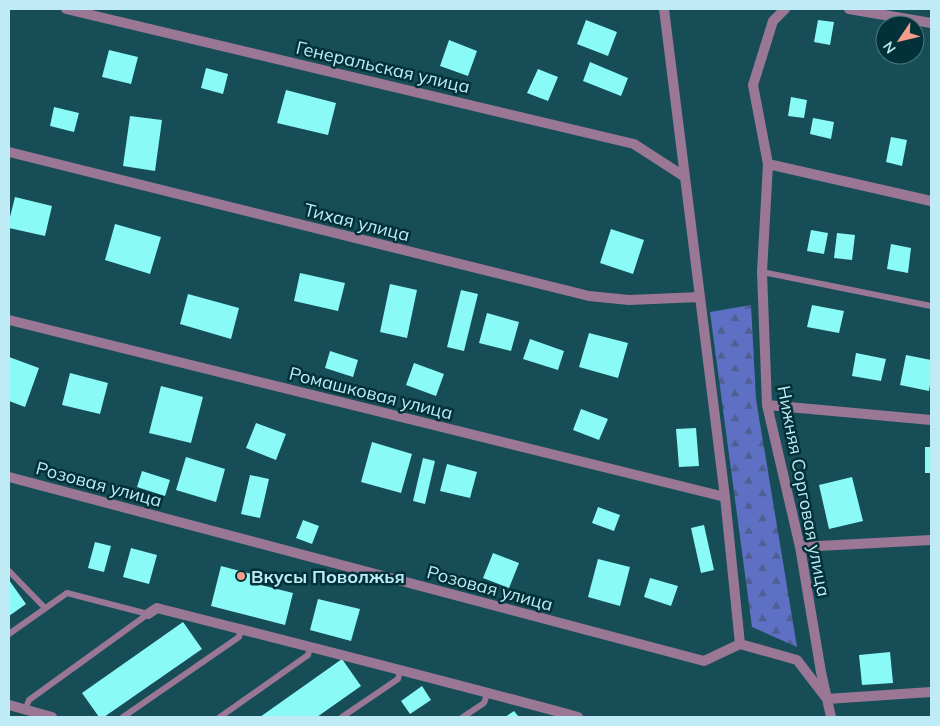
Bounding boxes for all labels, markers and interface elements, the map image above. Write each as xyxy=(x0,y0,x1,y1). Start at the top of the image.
north arrow xyxy=(875,15,925,65)
street label: Генеральская улица xyxy=(294,36,472,98)
text: N xyxy=(879,38,900,57)
street label: Тихая улица xyxy=(302,198,412,246)
street label: Ромашковая улица xyxy=(287,362,455,424)
street label: Нижняя Сорговая улица xyxy=(772,384,836,598)
street label: Розовая улица xyxy=(33,456,165,512)
street label: Розовая улица xyxy=(424,560,556,616)
place label: Вкусы Поволжья xyxy=(251,565,405,588)
marker: Вкусы Поволжья xyxy=(235,570,247,582)

